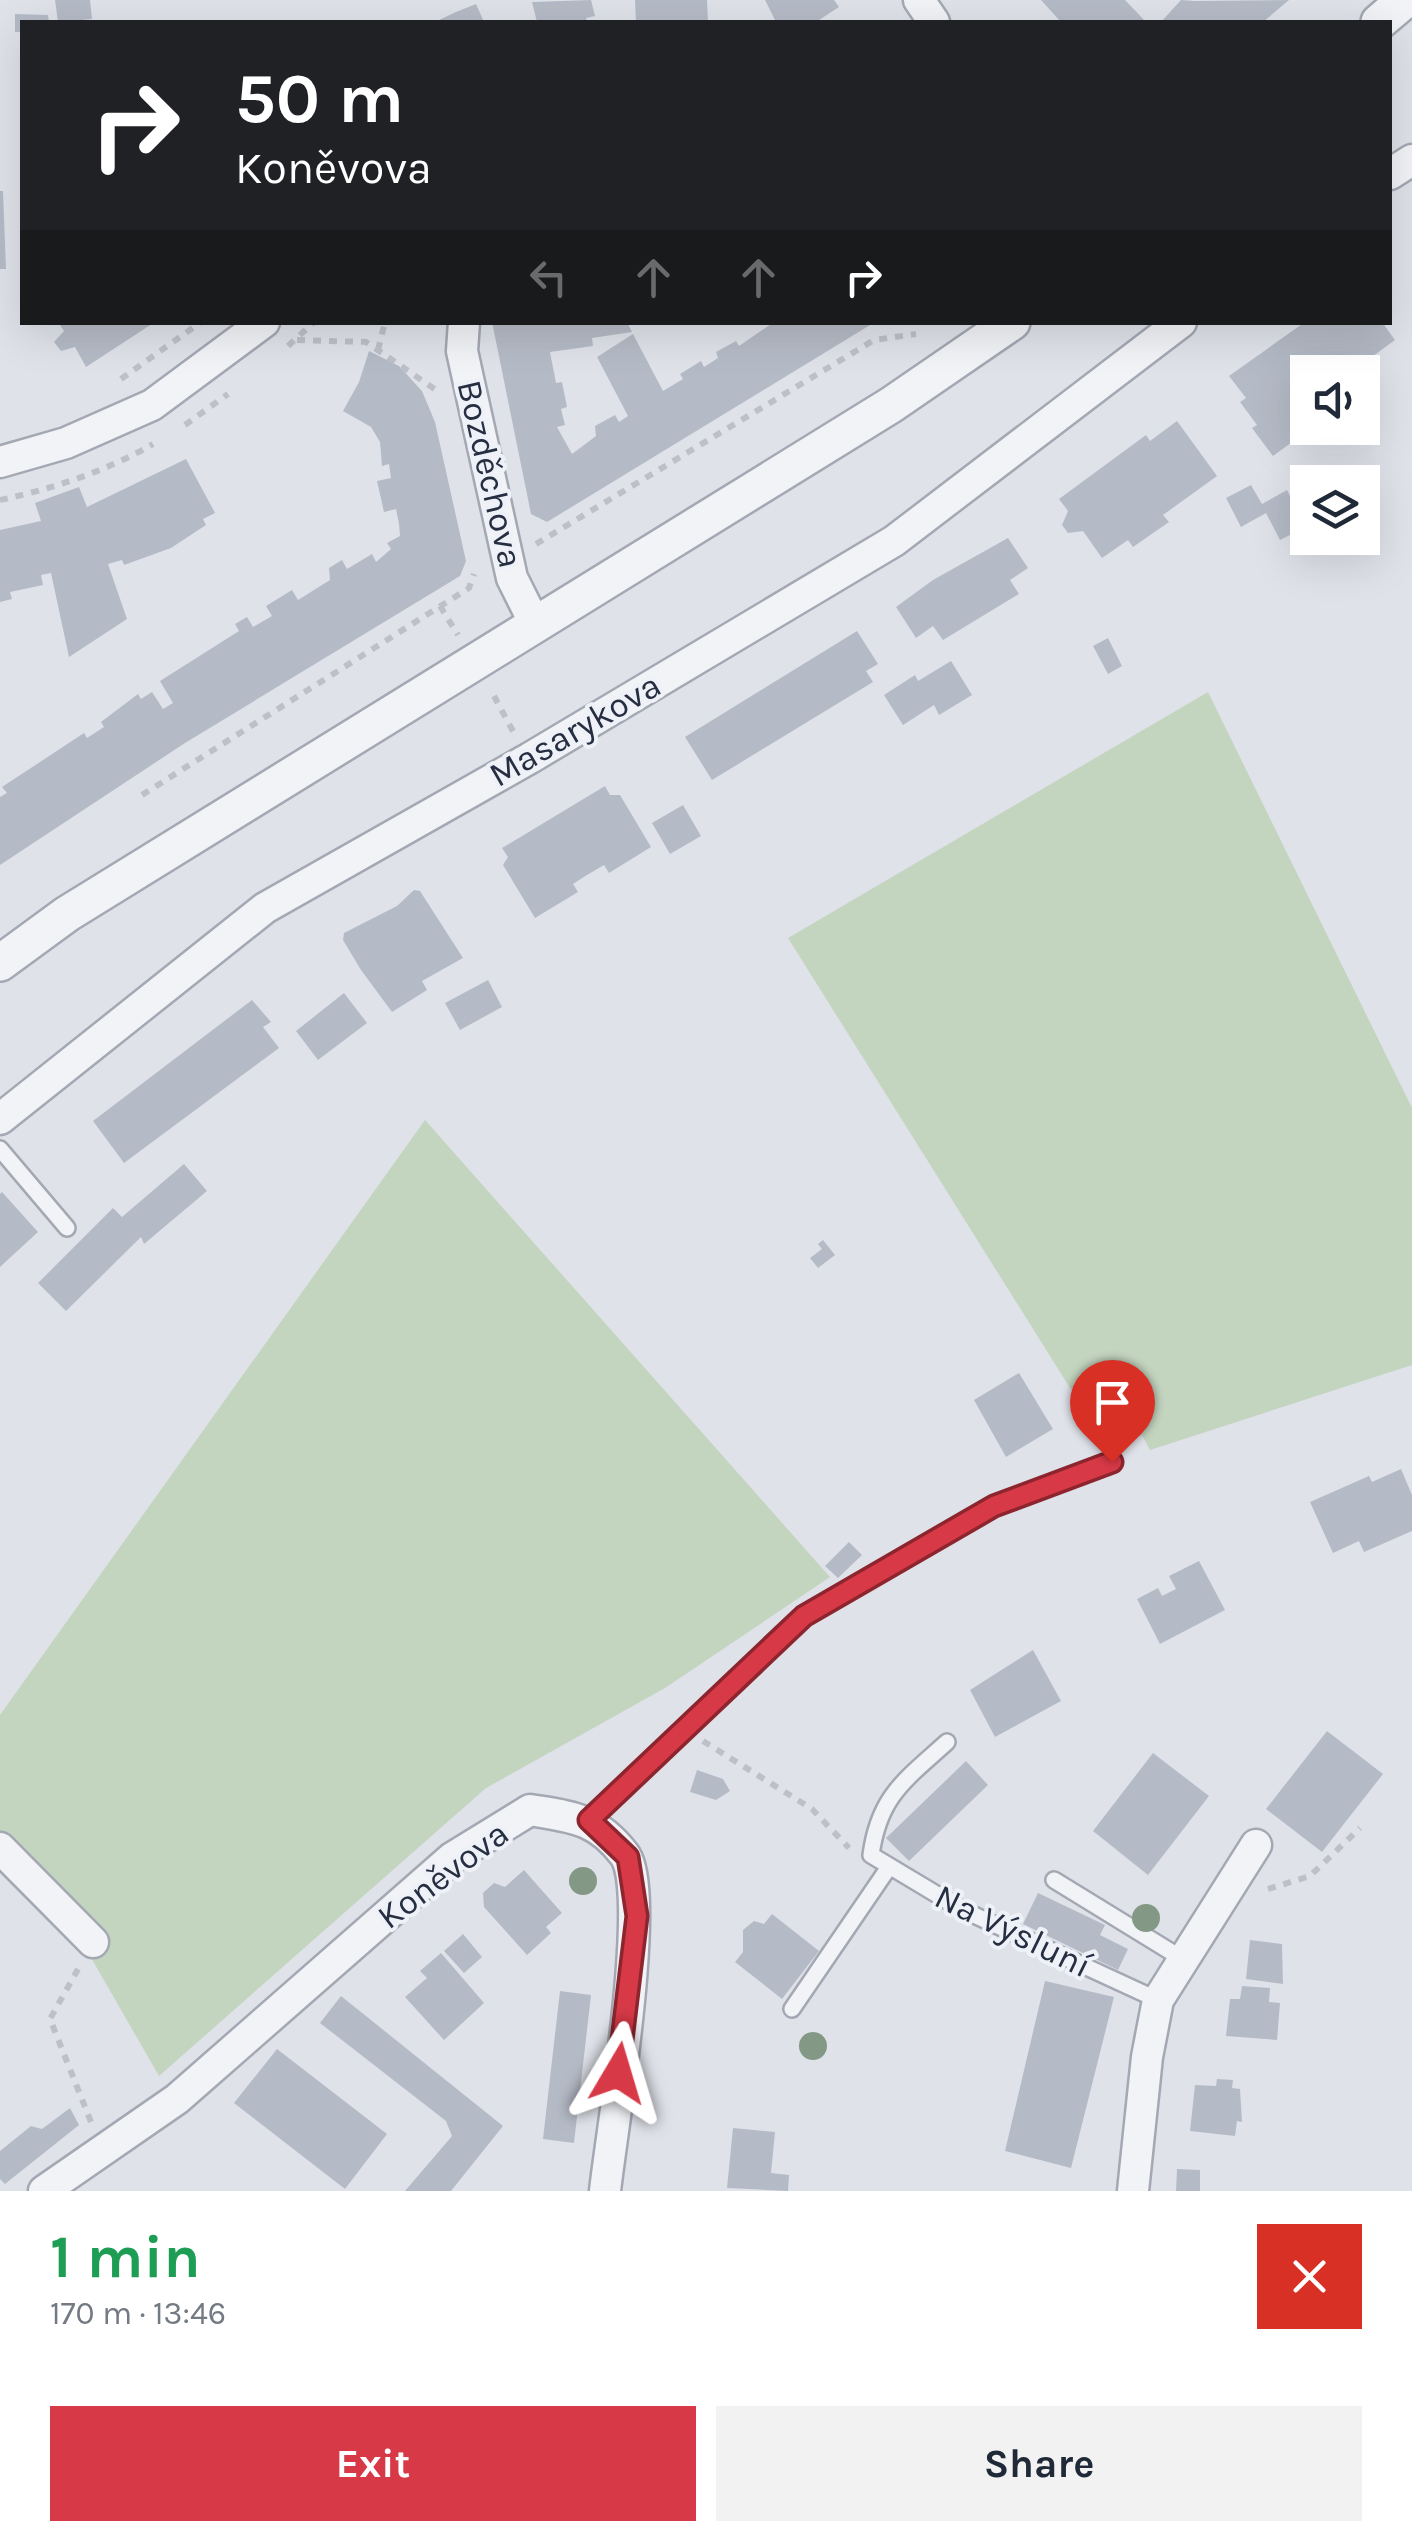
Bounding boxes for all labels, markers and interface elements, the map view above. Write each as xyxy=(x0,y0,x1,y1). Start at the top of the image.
text: 50 m xyxy=(235,58,404,140)
icon: right xyxy=(70,60,200,190)
text: Koněvova xyxy=(235,142,432,194)
icon: left xyxy=(521,250,576,305)
icon: ahead xyxy=(626,250,681,305)
icon: ahead xyxy=(731,250,786,305)
icon: right xyxy=(836,250,891,305)
map controls xyxy=(1290,355,1380,555)
button: sound xyxy=(1290,355,1380,445)
street label: Bozděchova xyxy=(449,376,531,572)
button: layers xyxy=(1290,465,1380,555)
street label: Masarykova xyxy=(482,664,668,796)
pin xyxy=(1070,1360,1155,1463)
icon: arrive xyxy=(1085,1375,1140,1430)
street label: Koněvova xyxy=(370,1813,516,1937)
street label: Na Výsluní xyxy=(928,1876,1098,1987)
position arrow xyxy=(566,2021,670,2125)
text: 1 min xyxy=(50,2222,201,2292)
button: close xyxy=(1257,2224,1362,2329)
text: 170 m · 13:46 xyxy=(50,2295,226,2332)
button: Exit xyxy=(50,2406,696,2521)
button: Share xyxy=(716,2406,1362,2521)

